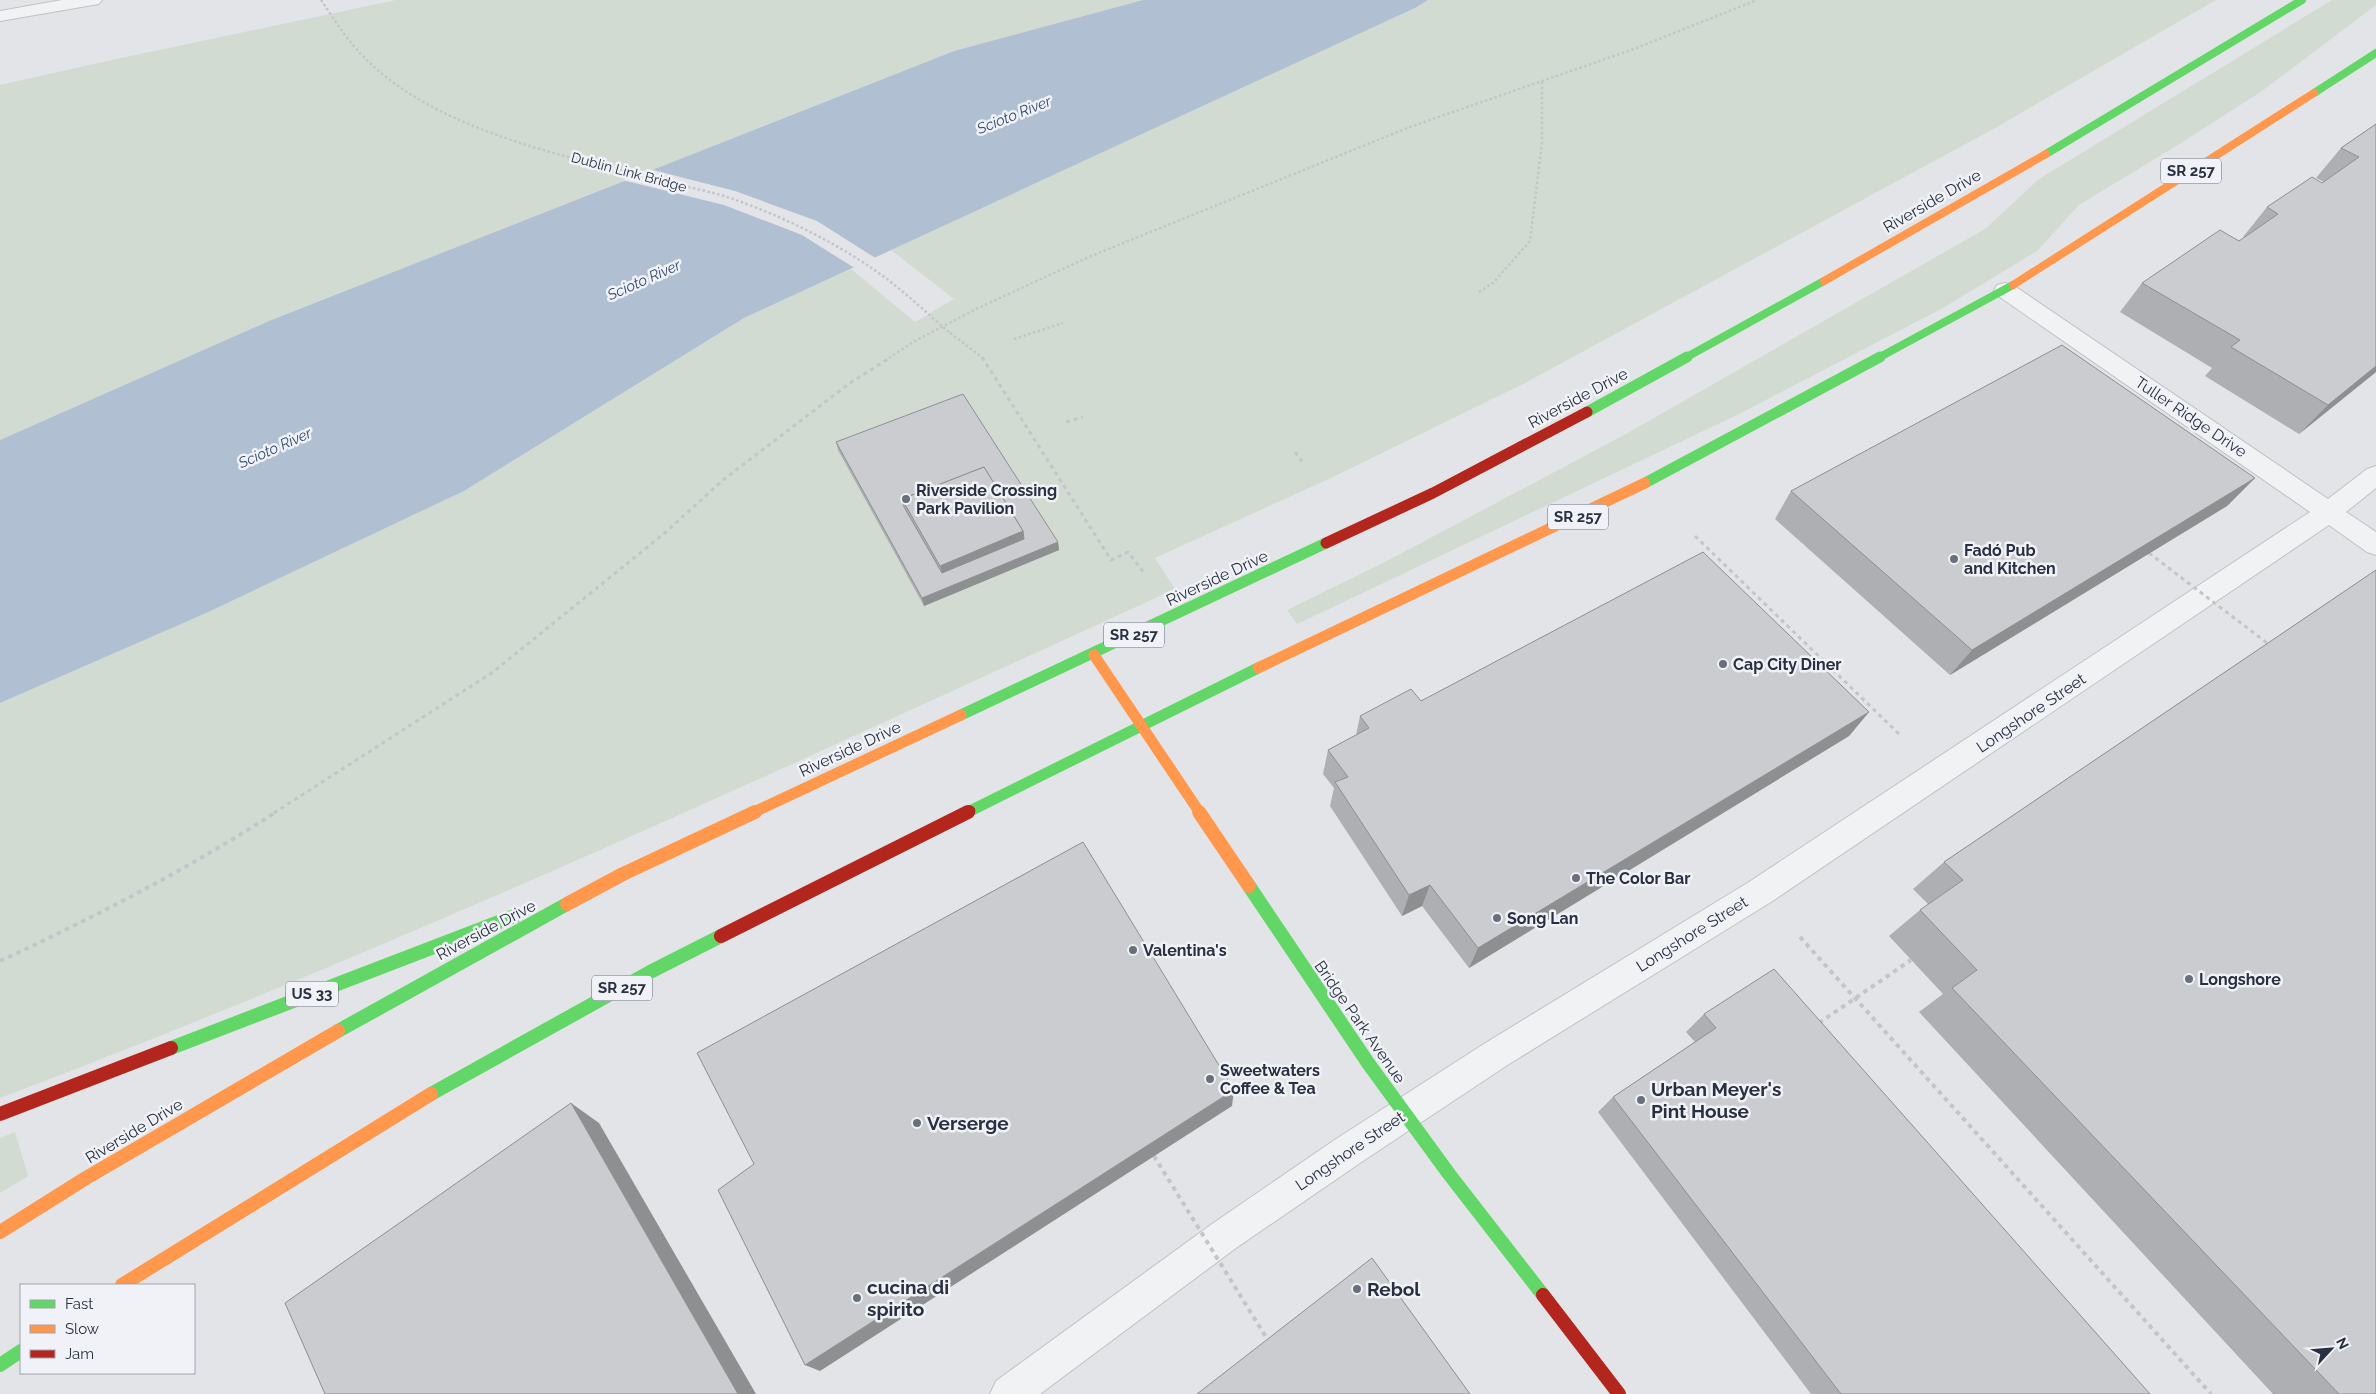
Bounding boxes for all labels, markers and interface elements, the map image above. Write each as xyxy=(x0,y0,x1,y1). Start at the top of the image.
water label: Scioto River xyxy=(973,92,1054,138)
street label: Dublin Link Bridge xyxy=(570,149,688,195)
road number: SR 257 xyxy=(2161,158,2221,184)
street label: Riverside Drive xyxy=(1880,165,1984,237)
water label: Scioto River xyxy=(604,256,684,305)
street label: Riverside Drive xyxy=(1525,364,1631,432)
street label: Tuller Ridge Drive xyxy=(2132,373,2250,461)
water label: Scioto River xyxy=(235,424,315,473)
place label: Riverside Crossing Park Pavilion xyxy=(916,481,1057,518)
marker: Riverside Crossing Park Pavilion xyxy=(900,493,912,505)
road number: SR 257 xyxy=(1548,504,1608,530)
place label: Fadó Pub and Kitchen xyxy=(1964,541,2056,578)
street label: Riverside Drive xyxy=(1163,546,1271,610)
marker: Fadó Pub and Kitchen xyxy=(1948,553,1960,565)
road number: SR 257 xyxy=(1104,622,1164,648)
place label: Cap City Diner xyxy=(1733,655,1842,674)
marker: Cap City Diner xyxy=(1717,658,1729,670)
street label: Longshore Street xyxy=(1973,669,2090,757)
street label: Riverside Drive xyxy=(796,717,904,781)
place label: The Color Bar xyxy=(1586,869,1690,888)
marker: The Color Bar xyxy=(1570,872,1582,884)
street label: Longshore Street xyxy=(1633,892,1752,976)
street label: Riverside Drive xyxy=(433,896,539,964)
place label: Song Lan xyxy=(1507,909,1578,928)
marker: Song Lan xyxy=(1491,912,1503,924)
place label: Valentina's xyxy=(1143,941,1227,960)
marker: Valentina's xyxy=(1127,944,1139,956)
street label: Bridge Park Avenue xyxy=(1310,957,1410,1087)
place label: Longshore xyxy=(2199,970,2281,989)
marker: Longshore xyxy=(2183,973,2195,985)
road number: SR 257 xyxy=(592,976,652,1000)
road number: US 33 xyxy=(286,982,338,1006)
place label: Sweetwaters Coffee & Tea xyxy=(1220,1061,1320,1098)
marker: Sweetwaters Coffee & Tea xyxy=(1204,1073,1216,1085)
place label: Urban Meyer's Pint House xyxy=(1651,1078,1781,1122)
marker: Urban Meyer's Pint House xyxy=(1635,1094,1647,1106)
street label: Riverside Drive xyxy=(82,1095,186,1167)
street label: Longshore Street xyxy=(1292,1107,1409,1195)
place label: Verserge xyxy=(927,1112,1009,1134)
marker: Verserge xyxy=(911,1117,923,1129)
place label: cucina di spirito xyxy=(867,1276,949,1320)
place label: Rebol xyxy=(1367,1278,1421,1300)
marker: Rebol xyxy=(1351,1283,1363,1295)
legend xyxy=(20,1284,195,1374)
marker: cucina di spirito xyxy=(851,1292,863,1304)
text: Fast xyxy=(65,1295,93,1313)
text: Slow xyxy=(65,1320,99,1338)
north arrow xyxy=(2306,1324,2356,1374)
text: N xyxy=(2333,1335,2352,1352)
text: Jam xyxy=(65,1345,94,1363)

